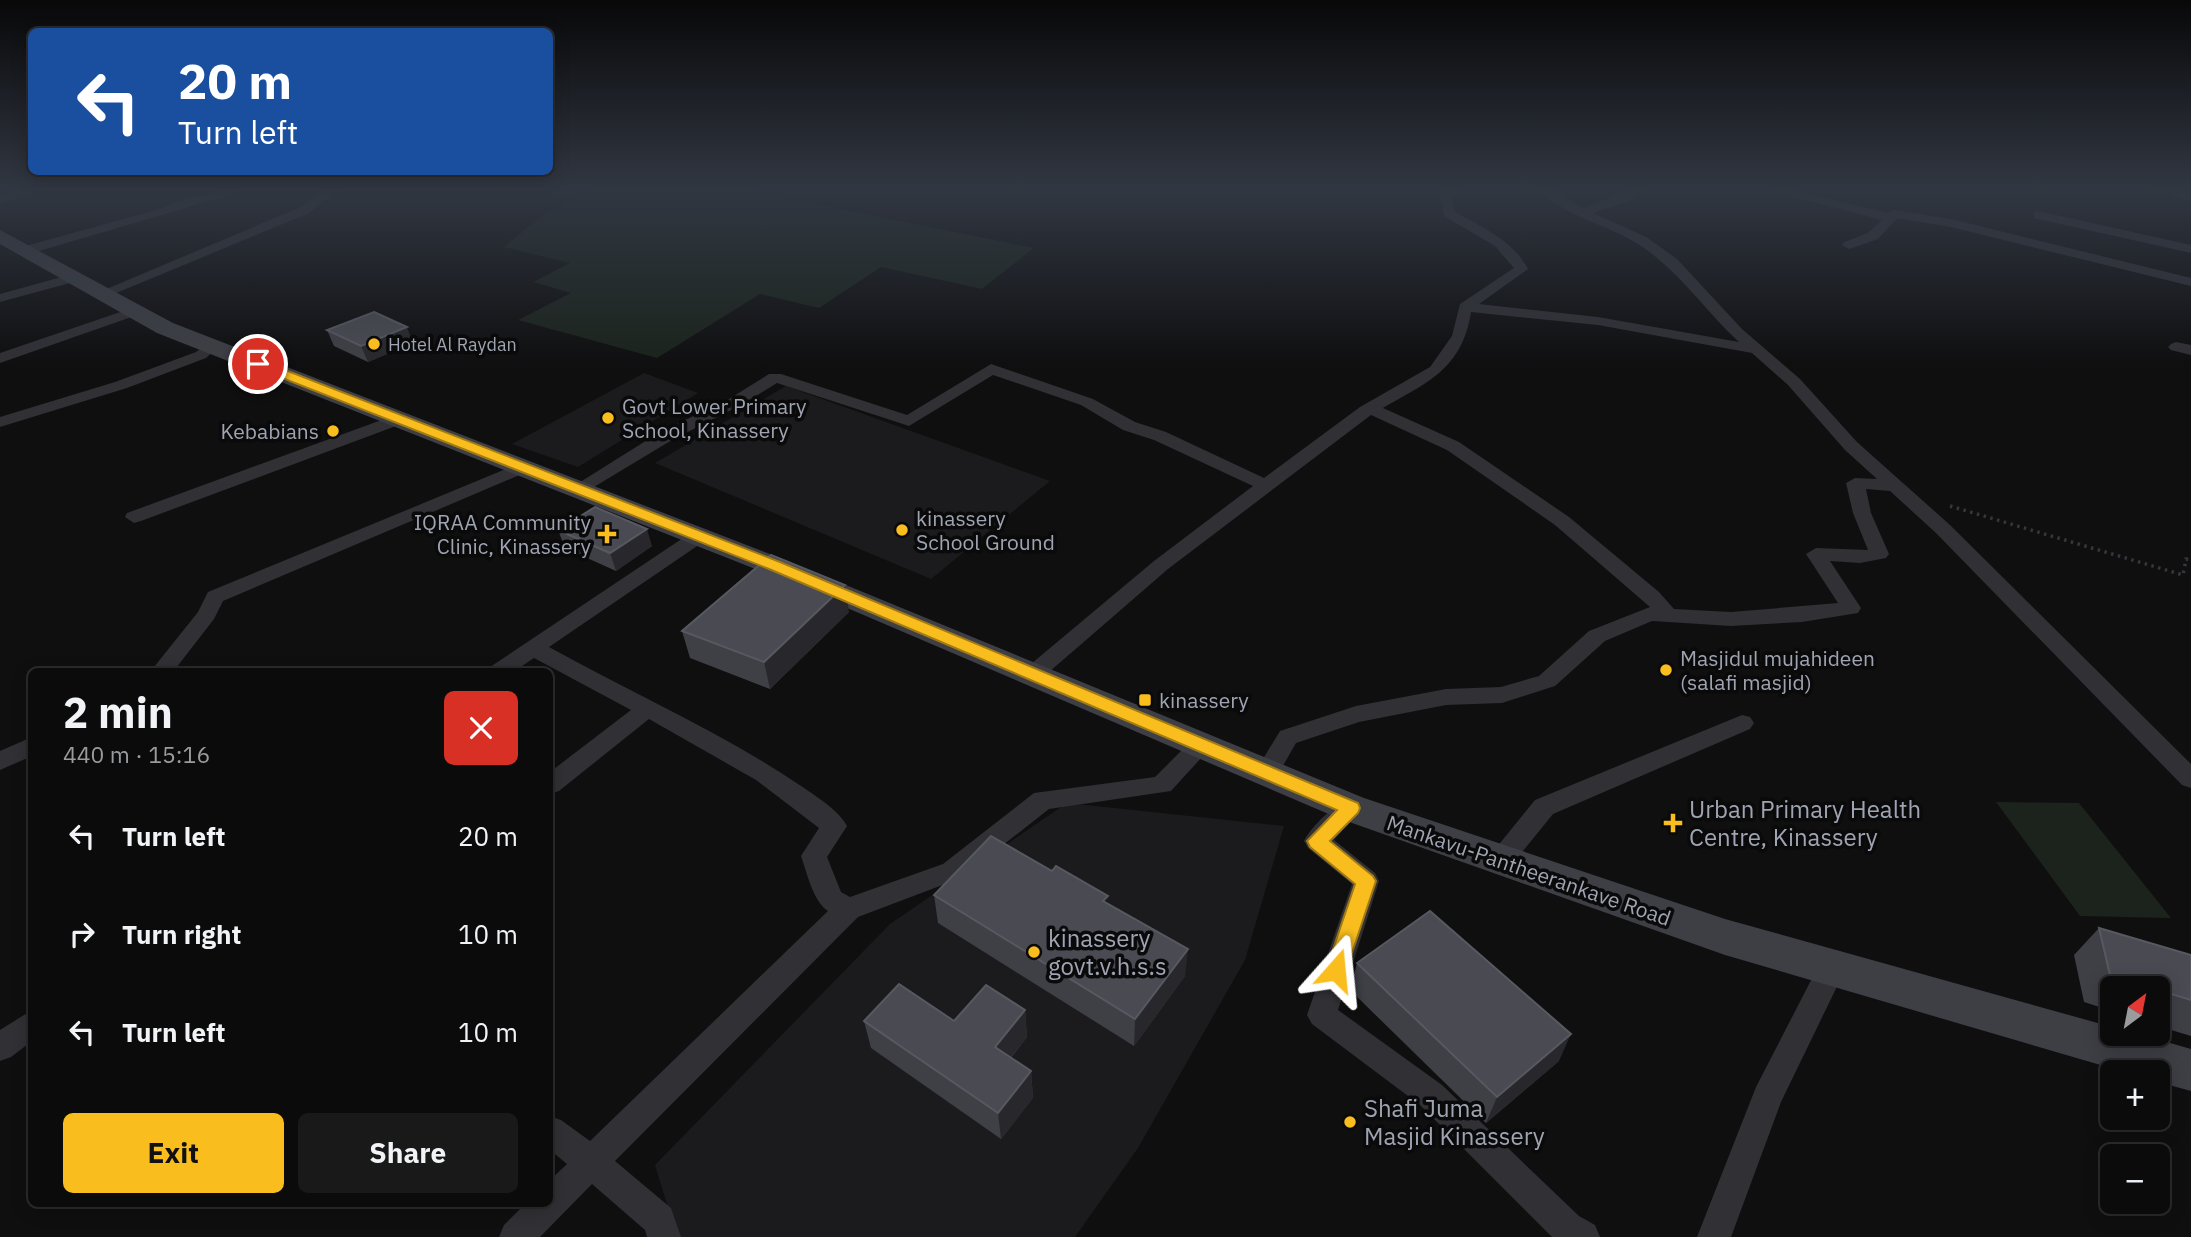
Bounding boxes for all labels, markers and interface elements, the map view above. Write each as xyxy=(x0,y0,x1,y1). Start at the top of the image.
text: 20 m xyxy=(178,49,292,112)
icon: left xyxy=(63,56,154,147)
text: Turn left xyxy=(178,111,298,153)
place label: Hotel Al Raydan xyxy=(388,333,517,356)
pin xyxy=(228,334,288,394)
marker: Hotel Al Raydan xyxy=(366,336,382,352)
icon: arrive xyxy=(239,345,277,383)
place label: Govt Lower Primary School, Kinassery xyxy=(622,392,807,444)
marker: Govt Lower Primary School, Kinassery xyxy=(600,410,616,426)
place label: Kebabians xyxy=(220,417,319,445)
marker: Kebabians xyxy=(325,423,341,439)
place label: kinassery School Ground xyxy=(916,504,1055,556)
place label: IQRAA Community Clinic, Kinassery xyxy=(414,508,592,560)
marker: kinassery School Ground xyxy=(894,522,910,538)
marker: IQRAA Community Clinic, Kinassery xyxy=(597,524,617,544)
place label: Masjidul mujahideen (salafi masjid) xyxy=(1680,644,1875,696)
marker: Masjidul mujahideen (salafi masjid) xyxy=(1658,662,1674,678)
text: 2 min xyxy=(63,685,173,740)
place label: kinassery xyxy=(1159,686,1249,714)
button: close xyxy=(444,691,518,765)
marker: kinassery xyxy=(1137,692,1153,708)
text: 440 m · 15:16 xyxy=(63,739,210,769)
place label: Urban Primary Health Centre, Kinassery xyxy=(1689,793,1921,853)
street label: Mankavu-Pantheerankave Road xyxy=(1383,808,1675,932)
marker: Urban Primary Health Centre, Kinassery xyxy=(1663,813,1683,833)
icon: left xyxy=(63,817,101,855)
text: Turn left xyxy=(122,819,225,853)
text: 20 m xyxy=(458,819,518,853)
icon: right xyxy=(63,915,101,953)
text: Turn right xyxy=(122,917,241,951)
text: 10 m xyxy=(458,917,518,951)
place label: kinassery govt.v.h.s.s xyxy=(1048,922,1167,982)
position arrow xyxy=(1299,933,1373,1007)
marker: kinassery govt.v.h.s.s xyxy=(1026,944,1042,960)
north arrow xyxy=(2100,976,2170,1046)
map controls xyxy=(2100,976,2170,1214)
icon: left xyxy=(63,1013,101,1051)
text: Turn left xyxy=(122,1015,225,1049)
text: 10 m xyxy=(458,1015,518,1049)
button: + xyxy=(2100,1060,2170,1130)
place label: Shafi Juma Masjid Kinassery xyxy=(1364,1092,1545,1152)
button: Exit xyxy=(63,1113,284,1193)
button: Share xyxy=(298,1113,518,1193)
marker: Shafi Juma Masjid Kinassery xyxy=(1342,1114,1358,1130)
button: − xyxy=(2100,1144,2170,1214)

